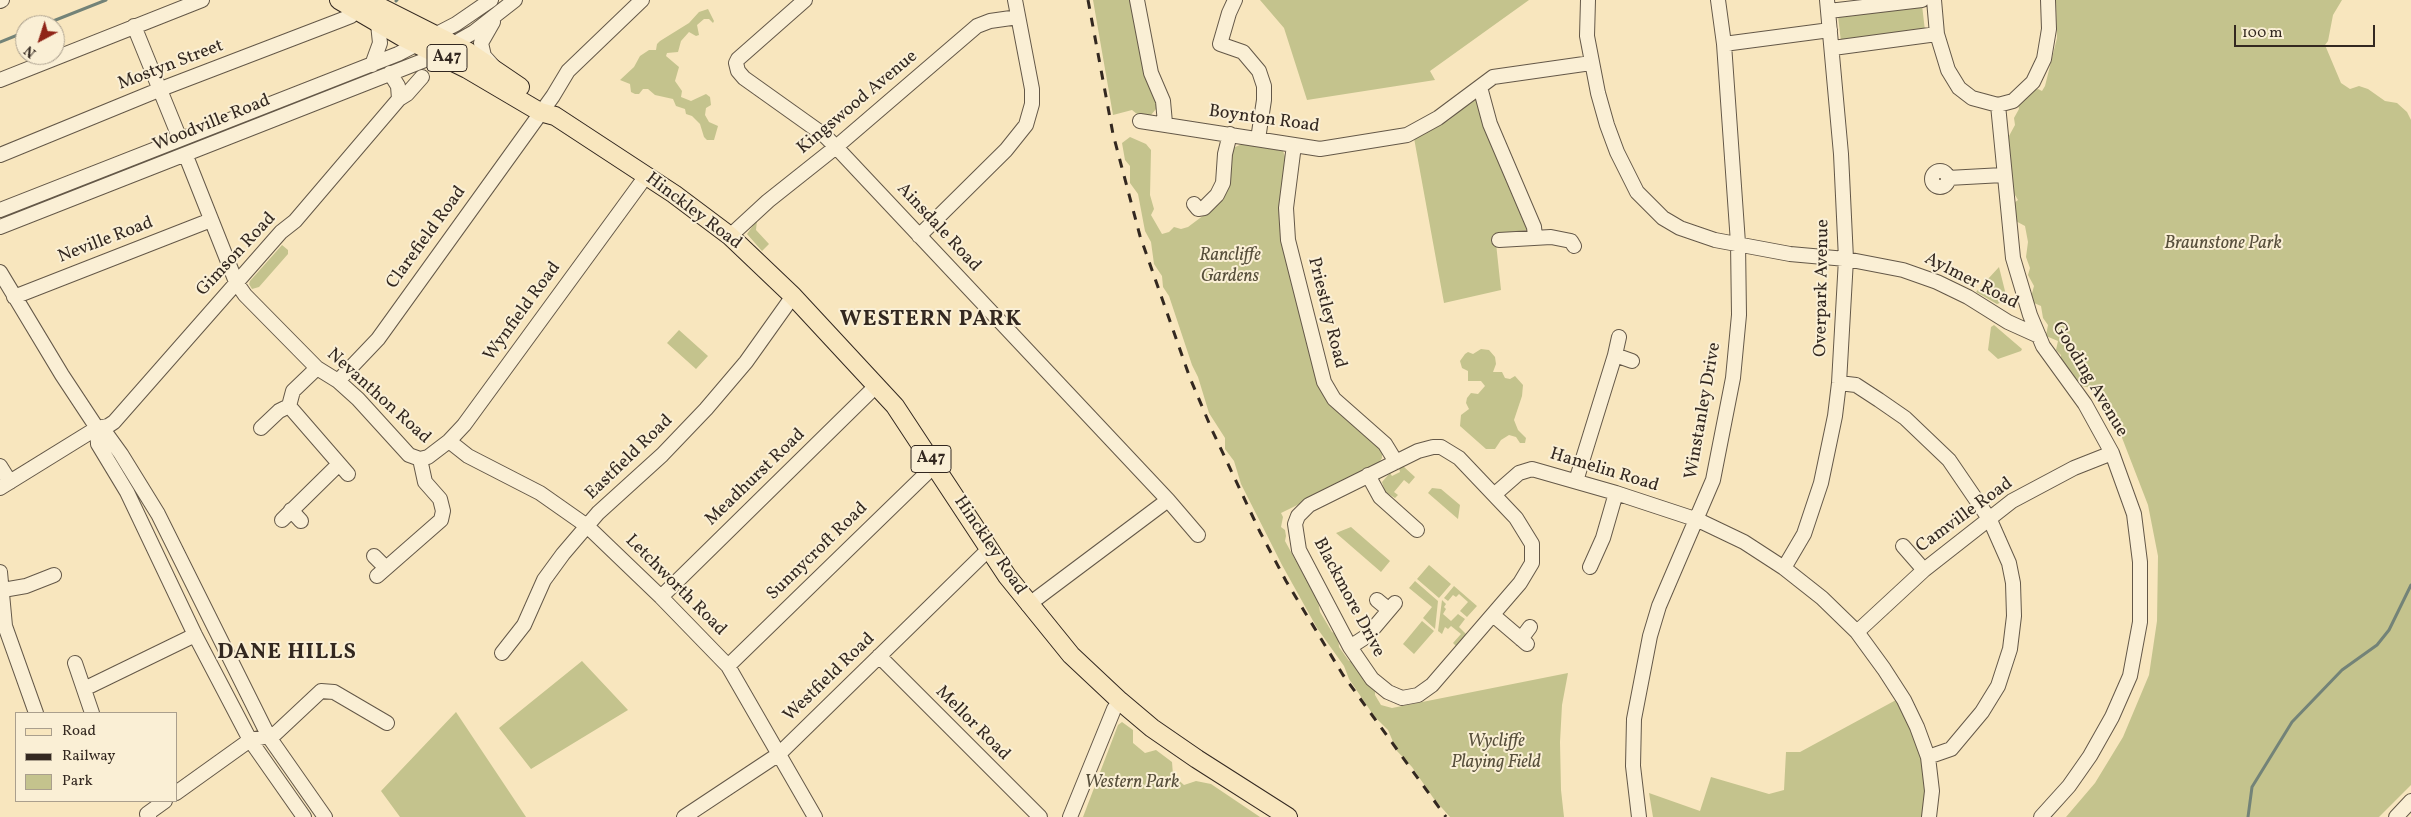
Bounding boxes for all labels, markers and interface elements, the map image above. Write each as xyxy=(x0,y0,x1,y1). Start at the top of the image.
north arrow xyxy=(15,15,65,65)
scale bar xyxy=(2236,15,2377,47)
text: 100 m xyxy=(2242,23,2282,44)
street label: Mostyn Street xyxy=(115,36,227,96)
text: N xyxy=(21,41,41,62)
road number: A47 xyxy=(427,44,467,72)
street label: Kingswood Avenue xyxy=(793,46,923,160)
street label: Woodville Road xyxy=(150,91,274,157)
street label: Boynton Road xyxy=(1207,102,1321,138)
street label: Hinckley Road xyxy=(641,169,745,255)
street label: Ainsdale Road xyxy=(891,179,985,277)
street label: Clarefield Road xyxy=(382,182,472,294)
street label: Gimson Road xyxy=(193,209,281,301)
street label: Neville Road xyxy=(55,213,157,269)
street label: Overpark Avenue xyxy=(1811,219,1835,357)
park label: Braunstone Park xyxy=(2164,234,2282,256)
park label: Rancliffe Gardens xyxy=(1199,246,1261,288)
street label: Aylmer Road xyxy=(1920,249,2022,315)
street label: Priestley Road xyxy=(1302,255,1350,371)
street label: Wynfield Road xyxy=(480,258,566,366)
district label: WESTERN PARK xyxy=(838,308,1024,334)
street label: Gooding Avenue xyxy=(2046,319,2132,441)
street label: Winstanley Drive xyxy=(1681,341,1727,481)
street label: Nevanthon Road xyxy=(322,345,434,449)
street label: Eastfield Road xyxy=(582,411,678,505)
street label: Meadhurst Road xyxy=(701,425,811,531)
street label: Hamelin Road xyxy=(1547,444,1661,498)
road number: A47 xyxy=(911,446,951,472)
street label: Camville Road xyxy=(1912,474,2018,558)
street label: Hinckley Road xyxy=(948,492,1030,600)
street label: Sunnycroft Road xyxy=(763,498,873,606)
street label: Letchworth Road xyxy=(620,531,730,641)
street label: Blackmore Drive xyxy=(1307,535,1389,661)
street label: Westfield Road xyxy=(780,629,880,727)
district label: DANE HILLS xyxy=(216,641,358,667)
street label: Mellor Road xyxy=(930,682,1014,766)
legend xyxy=(15,712,178,802)
text: Road xyxy=(62,721,96,742)
park label: Wycliffe Playing Field xyxy=(1451,732,1541,774)
text: Railway xyxy=(62,746,115,767)
text: Park xyxy=(62,771,93,792)
park label: Western Park xyxy=(1085,773,1179,795)

